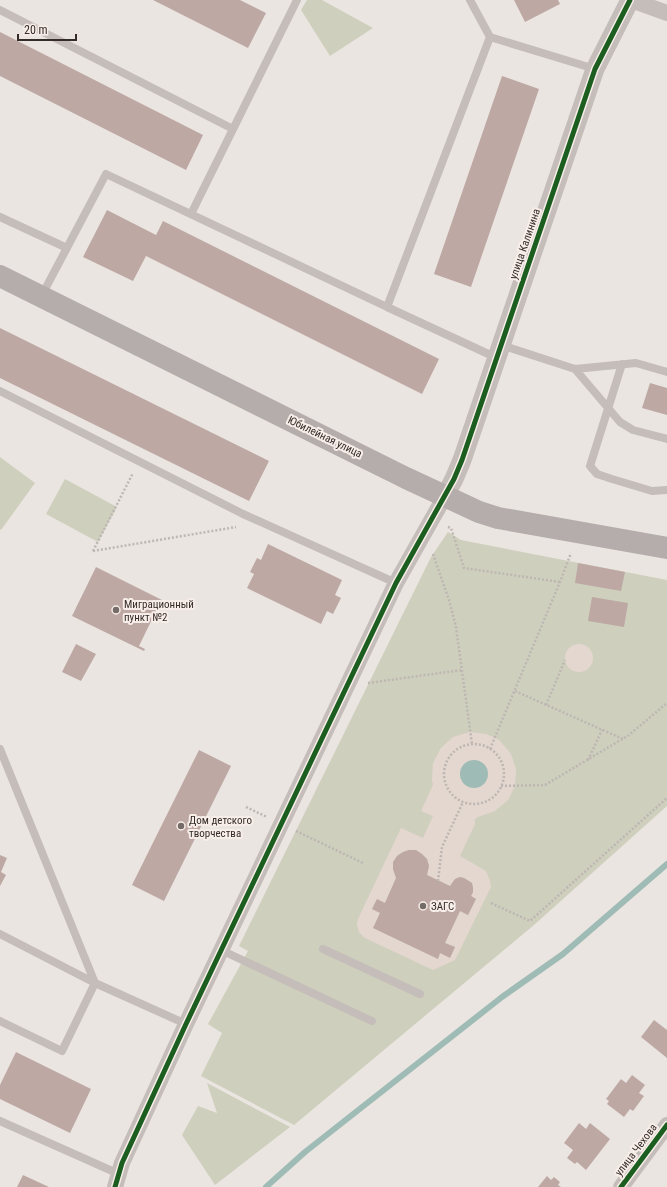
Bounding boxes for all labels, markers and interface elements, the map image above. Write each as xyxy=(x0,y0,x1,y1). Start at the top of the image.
scale bar xyxy=(18,16,76,42)
text: 20 m xyxy=(24,23,48,37)
street label: улица Калинина xyxy=(507,207,543,281)
street label: Юбилейная улица xyxy=(286,413,364,461)
place label: Миграционный пункт №2 xyxy=(124,598,194,624)
marker: Миграционный пункт №2 xyxy=(111,605,121,615)
place label: Дом детского творчества xyxy=(189,814,252,840)
marker: Дом детского творчества xyxy=(176,821,186,831)
place label: ЗАГС xyxy=(431,900,454,913)
marker: ЗАГС xyxy=(418,901,428,911)
street label: улица Чехова xyxy=(612,1121,660,1179)

